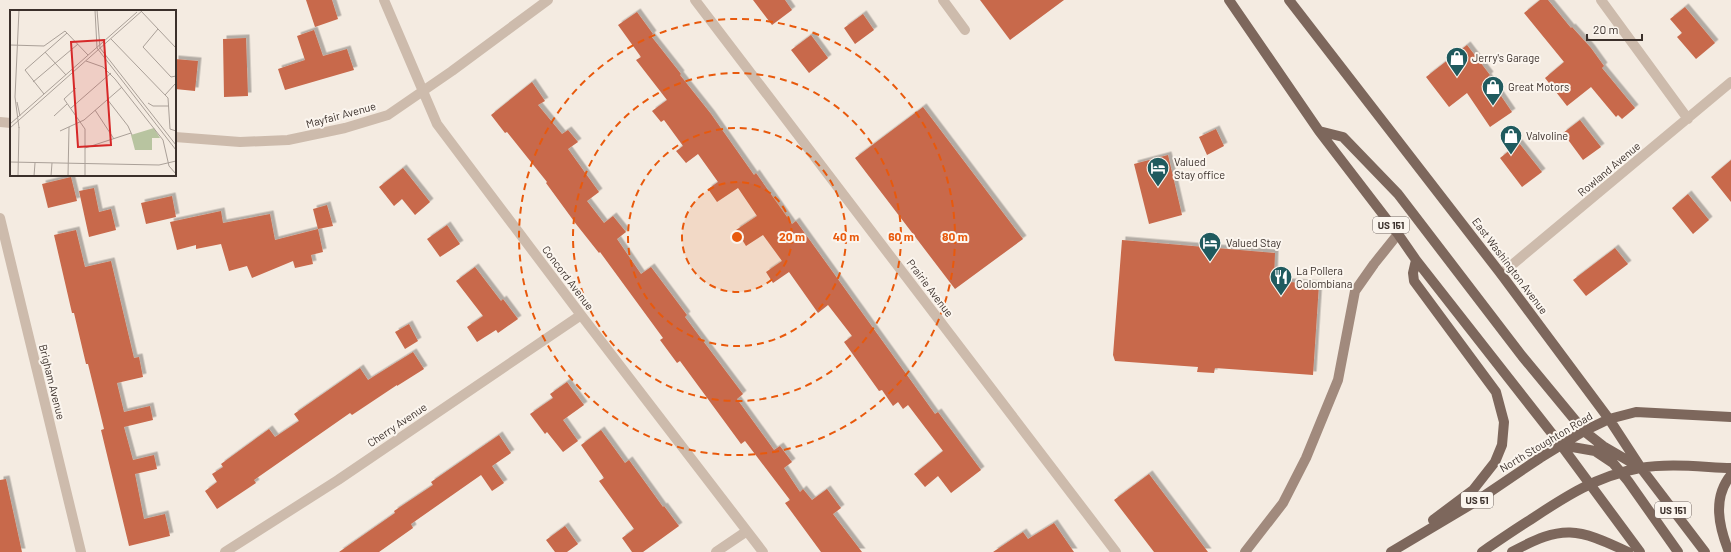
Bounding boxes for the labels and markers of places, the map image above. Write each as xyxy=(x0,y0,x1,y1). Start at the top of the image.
shop icon: Jerry's Garage xyxy=(1444,45,1470,78)
place label: Jerry's Garage xyxy=(1472,51,1540,64)
shop icon: Great Motors xyxy=(1480,74,1506,107)
place label: Great Motors xyxy=(1508,80,1569,93)
shop icon: Valvoline xyxy=(1498,123,1524,156)
place label: Valvoline xyxy=(1526,129,1568,142)
hotel icon: Valued Stay office xyxy=(1145,155,1171,188)
place label: Valued Stay office xyxy=(1174,155,1225,181)
centre of rings xyxy=(730,230,744,244)
hotel icon: Valued Stay xyxy=(1197,230,1223,263)
place label: Valued Stay xyxy=(1226,236,1281,249)
restaurant icon: La Pollera Colombiana xyxy=(1268,264,1294,297)
place label: La Pollera Colombiana xyxy=(1296,264,1352,290)

